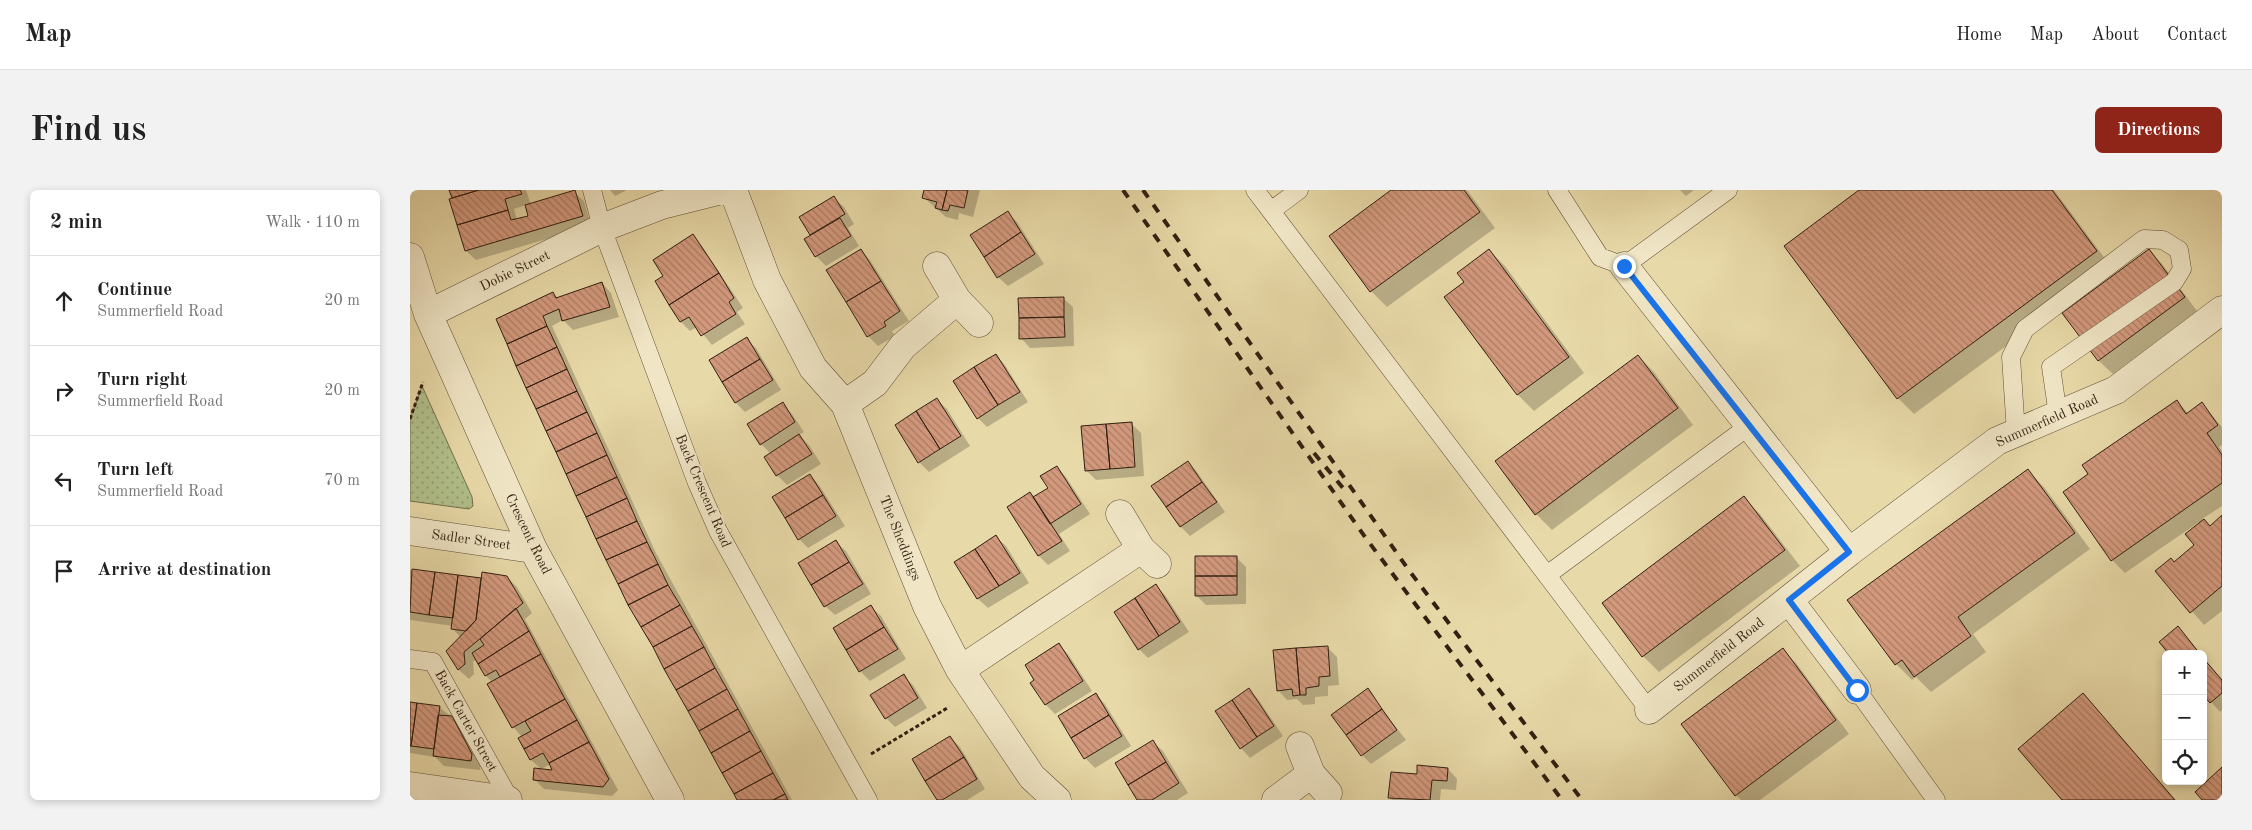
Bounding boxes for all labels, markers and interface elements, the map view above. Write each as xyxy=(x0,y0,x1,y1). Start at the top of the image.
text: Map xyxy=(25,23,72,47)
text: Home xyxy=(1956,26,2002,44)
text: Map xyxy=(2030,26,2063,44)
text: About xyxy=(2091,26,2139,44)
text: Contact xyxy=(2167,26,2227,44)
button: Directions xyxy=(2095,107,2222,153)
text: Find us xyxy=(30,113,146,148)
text: 2 min xyxy=(50,212,103,233)
text: Walk · 110 m xyxy=(265,215,360,231)
street label: Dobie Street xyxy=(478,248,552,294)
route end xyxy=(1613,255,1636,278)
text: Continue xyxy=(97,281,172,300)
icon: ahead xyxy=(50,287,78,315)
text: 20 m xyxy=(324,293,360,309)
text: Summerfield Road xyxy=(97,304,223,320)
text: Turn right xyxy=(97,371,187,390)
icon: right xyxy=(50,377,78,405)
text: 20 m xyxy=(324,383,360,399)
street label: Summerfield Road xyxy=(1994,392,2100,450)
text: Summerfield Road xyxy=(97,394,223,410)
street label: Back Crescent Road xyxy=(673,432,733,550)
text: Turn left xyxy=(97,461,174,480)
icon: left xyxy=(50,467,78,495)
text: 70 m xyxy=(324,473,360,489)
text: Summerfield Road xyxy=(97,484,223,500)
street label: Crescent Road xyxy=(502,491,554,577)
street label: The Sheddings xyxy=(877,494,923,582)
street label: Sadler Street xyxy=(430,528,512,553)
icon: arrive xyxy=(50,557,78,585)
text: Arrive at destination xyxy=(97,561,271,580)
street label: Summerfield Road xyxy=(1671,615,1767,695)
map controls xyxy=(2162,650,2207,785)
button: + xyxy=(2162,650,2207,695)
street label: Back Carter Street xyxy=(432,668,500,774)
route start xyxy=(1846,679,1869,702)
button: − xyxy=(2162,695,2207,740)
button: locate xyxy=(2162,740,2207,785)

